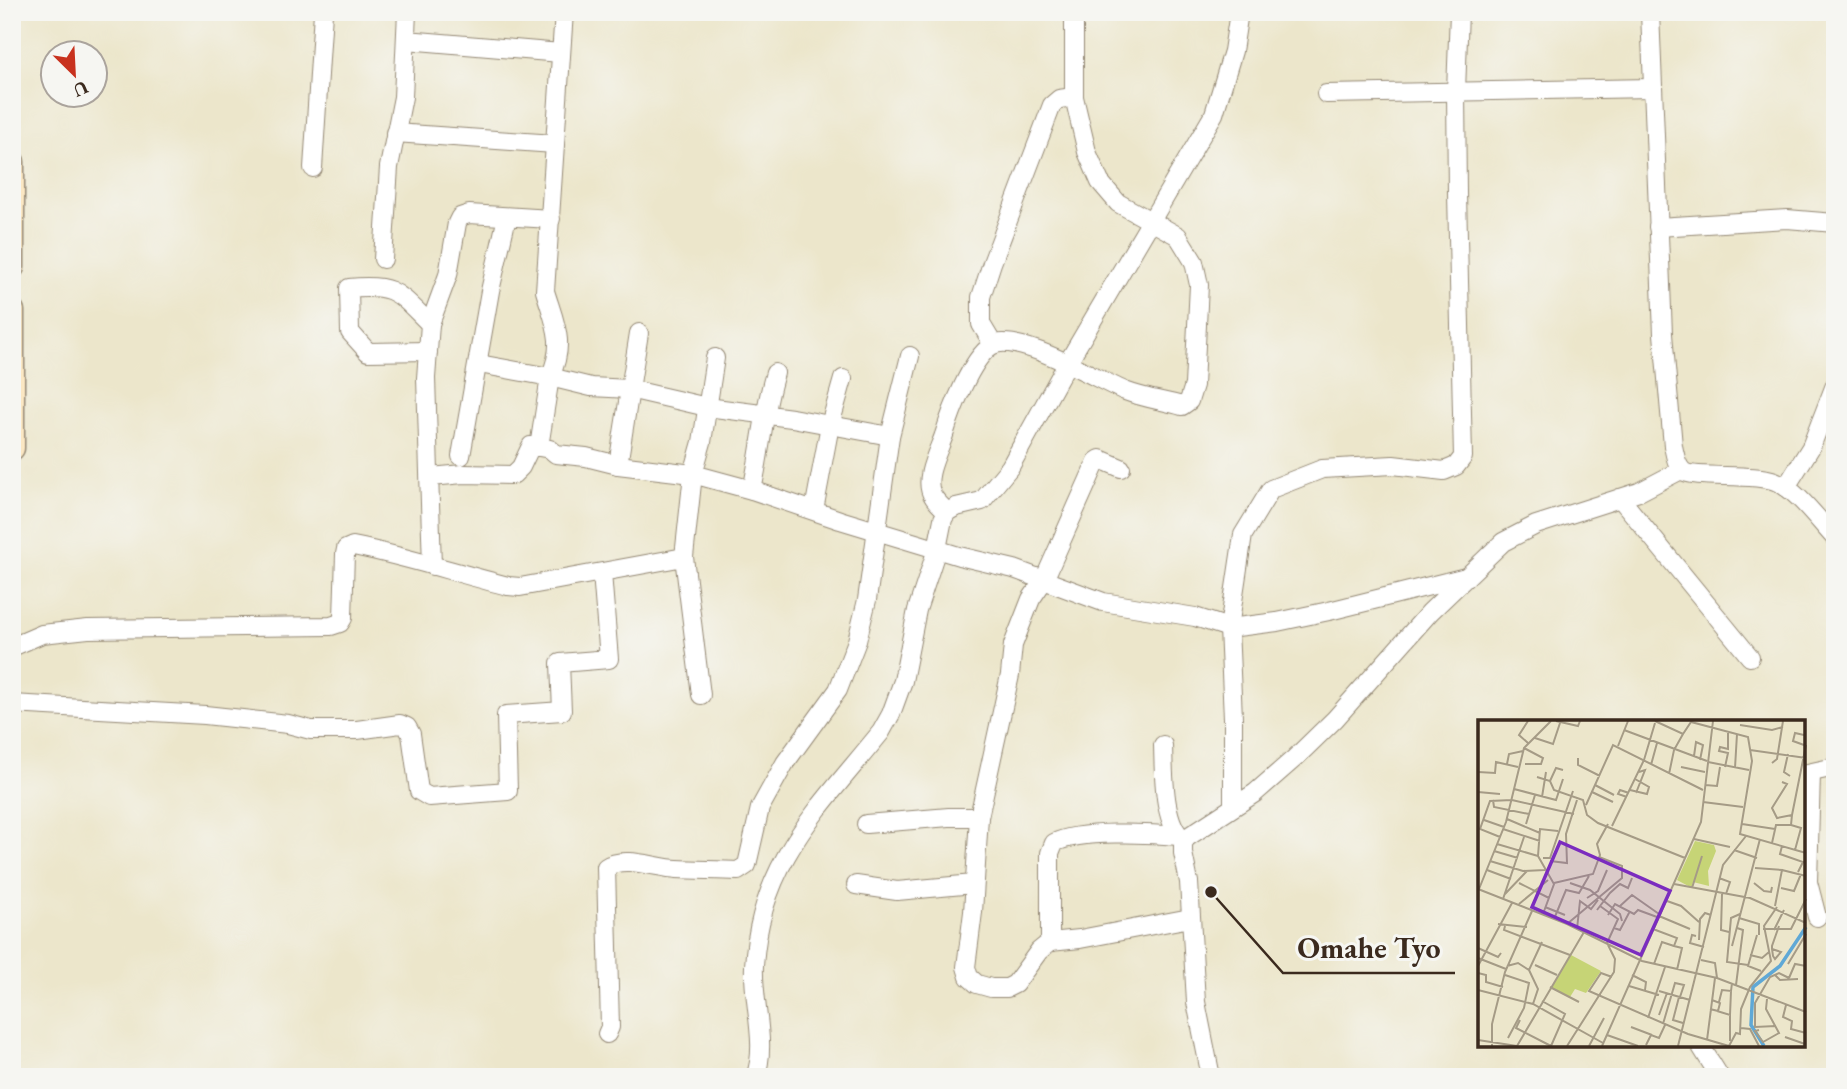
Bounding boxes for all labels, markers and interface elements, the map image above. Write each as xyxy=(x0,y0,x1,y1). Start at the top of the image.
north arrow xyxy=(38,38,108,108)
text: U xyxy=(69,75,92,103)
inset map xyxy=(1478,720,1805,1047)
callout: Omahe Tyo xyxy=(1283,922,1455,973)
text: Omahe Tyo xyxy=(1297,928,1441,967)

